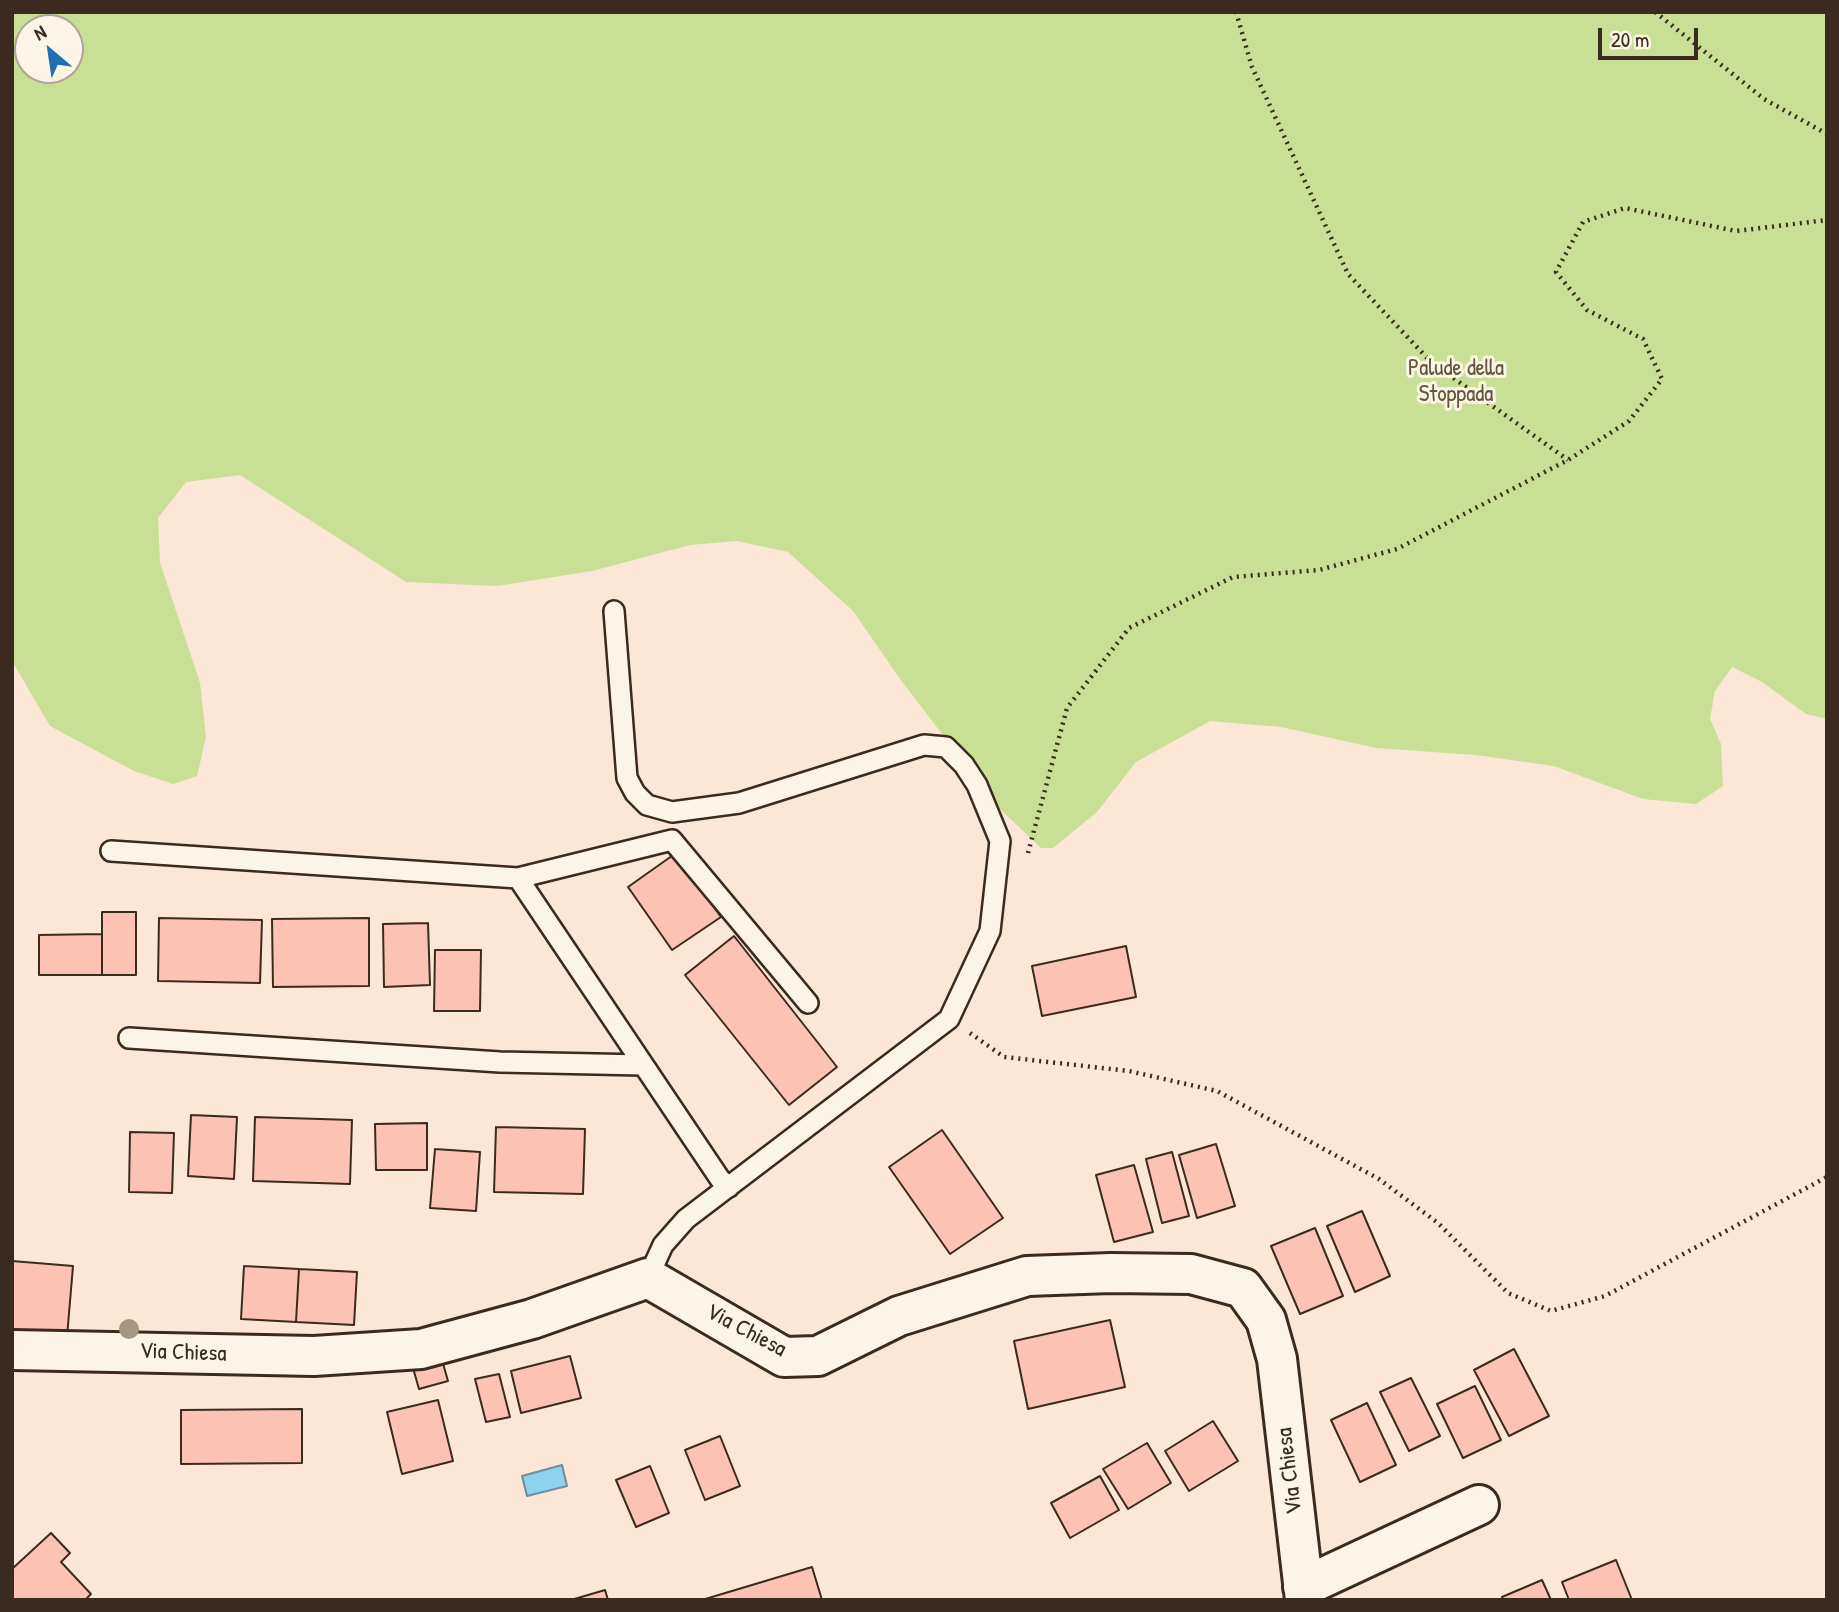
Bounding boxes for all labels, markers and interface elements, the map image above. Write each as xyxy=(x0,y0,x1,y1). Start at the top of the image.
north arrow xyxy=(14,14,84,84)
scale bar xyxy=(1601,14,1701,58)
text: N xyxy=(29,19,51,46)
text: 20 m xyxy=(1611,25,1649,54)
park label: Palude della Stoppada xyxy=(1408,355,1504,409)
street label: Via Chiesa xyxy=(701,1298,791,1364)
street label: Via Chiesa xyxy=(139,1338,227,1368)
street label: Via Chiesa xyxy=(1271,1426,1309,1516)

